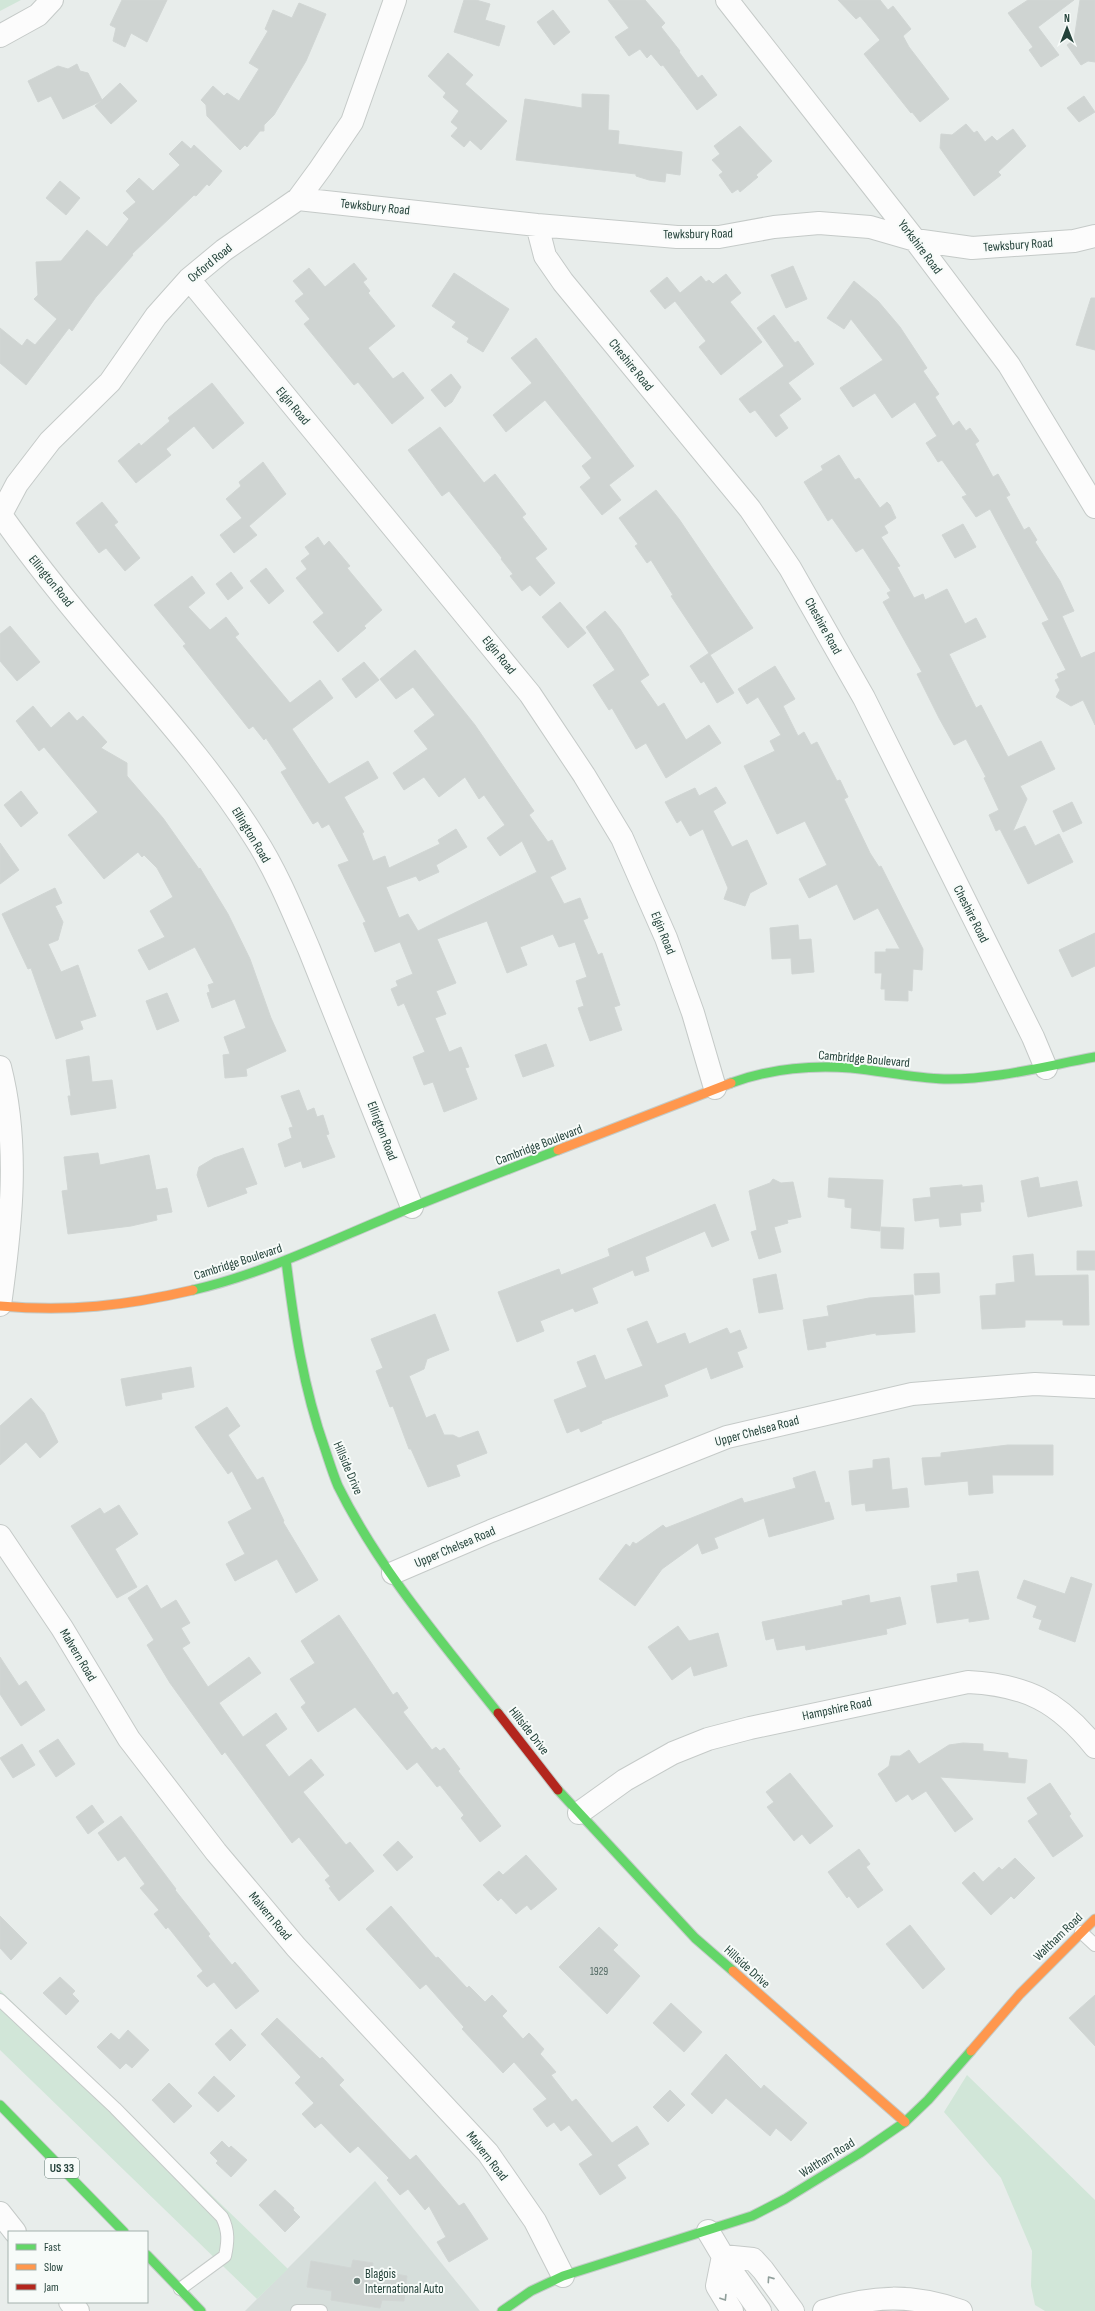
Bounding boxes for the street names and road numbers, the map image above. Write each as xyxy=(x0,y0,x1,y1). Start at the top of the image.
street label: Tewksbury Road xyxy=(339,195,411,219)
street label: Yorkshire Road xyxy=(894,217,946,277)
street label: Tewksbury Road xyxy=(663,225,733,243)
street label: Tewksbury Road xyxy=(983,235,1053,255)
street label: Oxford Road xyxy=(184,240,236,286)
street label: Cheshire Road xyxy=(605,336,657,394)
street label: Elgin Road xyxy=(273,384,313,428)
street label: Ellington Road xyxy=(25,552,77,610)
street label: Cheshire Road xyxy=(801,595,845,657)
street label: Elgin Road xyxy=(479,633,519,677)
street label: Ellington Road xyxy=(228,804,274,866)
street label: Cheshire Road xyxy=(950,883,992,945)
street label: Elgin Road xyxy=(647,909,679,957)
street label: Cambridge Boulevard xyxy=(818,1047,910,1071)
street label: Ellington Road xyxy=(363,1099,401,1163)
street label: Cambridge Boulevard xyxy=(493,1121,585,1169)
street label: Cambridge Boulevard xyxy=(192,1240,284,1284)
street label: Upper Chelsea Road xyxy=(713,1412,801,1450)
street label: Hillside Drive xyxy=(330,1439,366,1497)
street label: Upper Chelsea Road xyxy=(412,1523,498,1571)
street label: Malvern Road xyxy=(56,1626,100,1684)
street label: Hampshire Road xyxy=(801,1694,873,1724)
street label: Hillside Drive xyxy=(505,1704,553,1758)
street label: Malvern Road xyxy=(245,1889,295,1943)
street label: Waltham Road xyxy=(1030,1910,1086,1964)
street label: Hillside Drive xyxy=(721,1942,773,1992)
street label: Malvern Road xyxy=(463,2128,511,2184)
street label: Waltham Road xyxy=(796,2135,858,2181)
road number: US 33 xyxy=(45,2158,79,2178)

